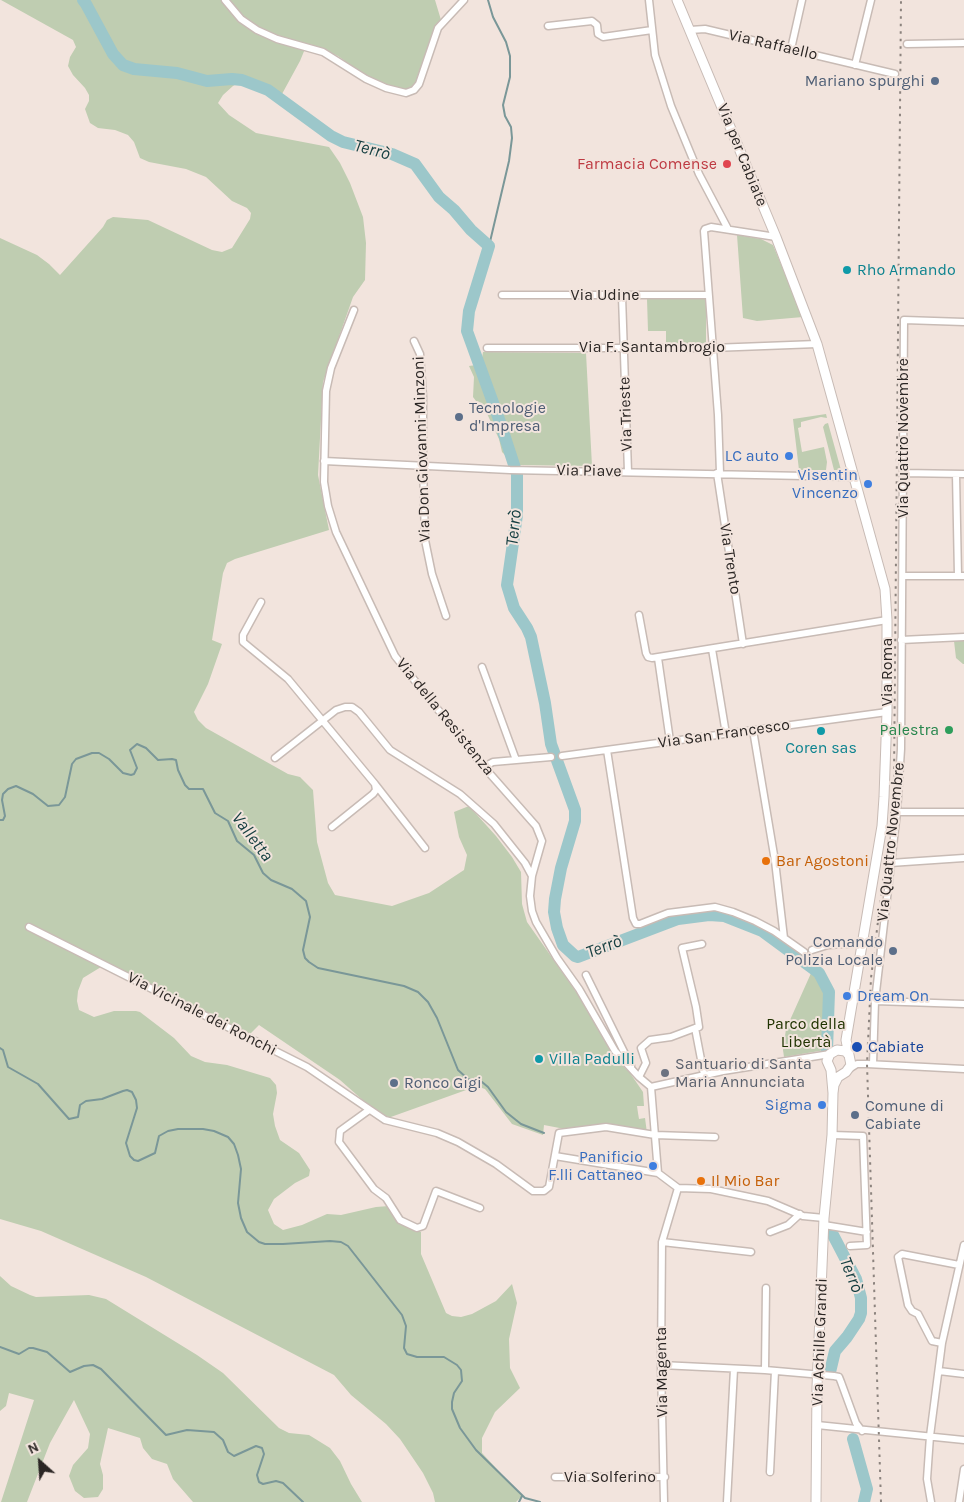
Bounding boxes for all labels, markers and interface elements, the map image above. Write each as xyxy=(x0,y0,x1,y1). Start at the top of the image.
street label: Via Raffaello xyxy=(727,25,819,65)
place label: Mariano spurghi xyxy=(805,71,925,91)
marker: Mariano spurghi xyxy=(929,75,941,87)
street label: Via per Cabiate xyxy=(713,101,771,209)
water label: Terrò xyxy=(352,135,392,165)
place label: Farmacia Comense xyxy=(577,154,717,174)
marker: Farmacia Comense xyxy=(721,158,733,170)
place label: Rho Armando xyxy=(857,260,956,280)
marker: Rho Armando xyxy=(841,264,853,276)
street label: Via Udine xyxy=(571,285,639,305)
street label: Via F. Santambrogio xyxy=(579,337,725,357)
street label: Via Don Giovanni Minzoni xyxy=(409,356,435,542)
street label: Via Quattro Novembre xyxy=(893,358,913,518)
street label: Via Trieste xyxy=(615,376,637,452)
place label: Tecnologie d'Impresa xyxy=(469,398,546,436)
marker: Tecnologie d'Impresa xyxy=(453,411,465,423)
place label: LC auto xyxy=(725,446,779,466)
marker: LC auto xyxy=(783,450,795,462)
street label: Via Piave xyxy=(556,461,622,481)
place label: Visentin Vincenzo xyxy=(792,465,858,503)
marker: Visentin Vincenzo xyxy=(862,478,874,490)
water label: Terrò xyxy=(501,509,527,547)
street label: Via Trento xyxy=(715,522,745,596)
street label: Via Roma xyxy=(877,638,897,706)
street label: Via della Resistenza xyxy=(392,654,498,780)
street label: Via San Francesco xyxy=(657,715,791,753)
place label: Palestra xyxy=(880,720,939,740)
marker: Palestra xyxy=(943,724,955,736)
marker: Coren sas xyxy=(815,725,827,737)
place label: Coren sas xyxy=(785,738,857,758)
street label: Via Quattro Novembre xyxy=(873,761,909,923)
water label: Valletta xyxy=(226,808,278,866)
place label: Bar Agostoni xyxy=(776,851,869,871)
marker: Bar Agostoni xyxy=(760,855,772,867)
water label: Terrò xyxy=(583,930,625,964)
place label: Comando Polizia Locale xyxy=(785,932,883,970)
marker: Comando Polizia Locale xyxy=(887,945,899,957)
street label: Via Vicinale dei Ronchi xyxy=(124,968,280,1060)
place label: Dream On xyxy=(857,986,929,1006)
marker: Dream On xyxy=(841,990,853,1002)
park label: Parco della Libertà xyxy=(766,1014,846,1052)
place label: Cabiate xyxy=(868,1037,924,1057)
marker: Cabiate xyxy=(850,1040,864,1054)
place label: Villa Padulli xyxy=(549,1049,635,1069)
marker: Villa Padulli xyxy=(533,1053,545,1065)
place label: Santuario di Santa Maria Annunciata xyxy=(675,1054,812,1092)
marker: Santuario di Santa Maria Annunciata xyxy=(659,1067,671,1079)
place label: Ronco Gigi xyxy=(404,1073,482,1093)
marker: Ronco Gigi xyxy=(388,1077,400,1089)
place label: Sigma xyxy=(765,1095,812,1115)
place label: Comune di Cabiate xyxy=(865,1096,944,1134)
marker: Sigma xyxy=(816,1099,828,1111)
marker: Comune di Cabiate xyxy=(849,1109,861,1121)
place label: Panificio F.lli Cattaneo xyxy=(548,1147,643,1185)
marker: Panificio F.lli Cattaneo xyxy=(647,1160,659,1172)
place label: Il Mio Bar xyxy=(711,1171,779,1191)
marker: Il Mio Bar xyxy=(695,1175,707,1187)
water label: Terrò xyxy=(834,1254,868,1296)
street label: Via Achille Grandi xyxy=(808,1278,832,1406)
street label: Via Magenta xyxy=(652,1327,672,1417)
north arrow xyxy=(15,1437,65,1487)
text: N xyxy=(25,1438,41,1458)
street label: Via Solferino xyxy=(564,1467,656,1487)

